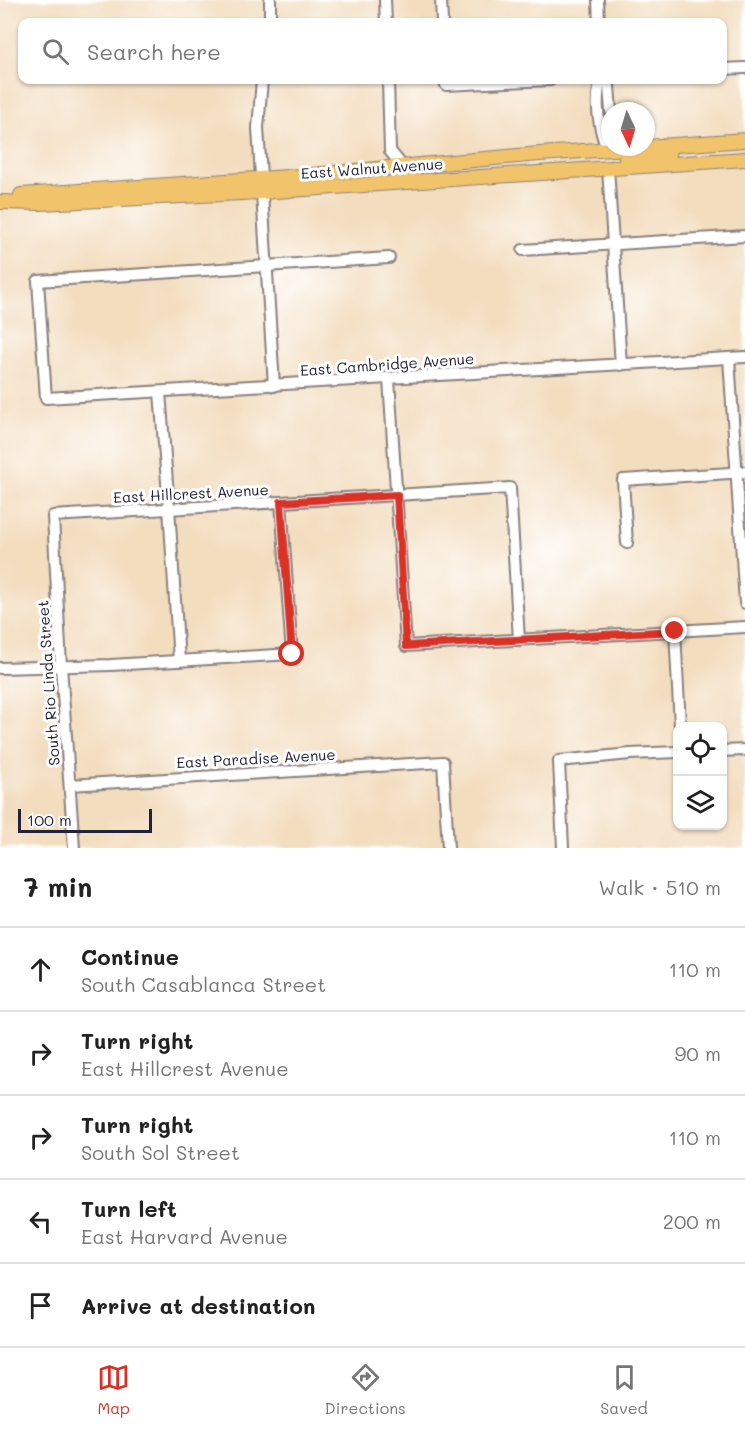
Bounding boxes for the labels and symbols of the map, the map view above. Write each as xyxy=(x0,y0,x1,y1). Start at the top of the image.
north arrow xyxy=(601,102,655,156)
street label: East Walnut Avenue xyxy=(300,153,444,183)
street label: East Cambridge Avenue xyxy=(299,348,475,380)
street label: East Hillcrest Avenue xyxy=(113,479,269,507)
street label: South Rio Linda Street xyxy=(32,600,64,766)
route end xyxy=(661,617,687,643)
route start xyxy=(278,640,304,666)
street label: East Paradise Avenue xyxy=(176,744,336,772)
scale bar xyxy=(18,806,152,834)

